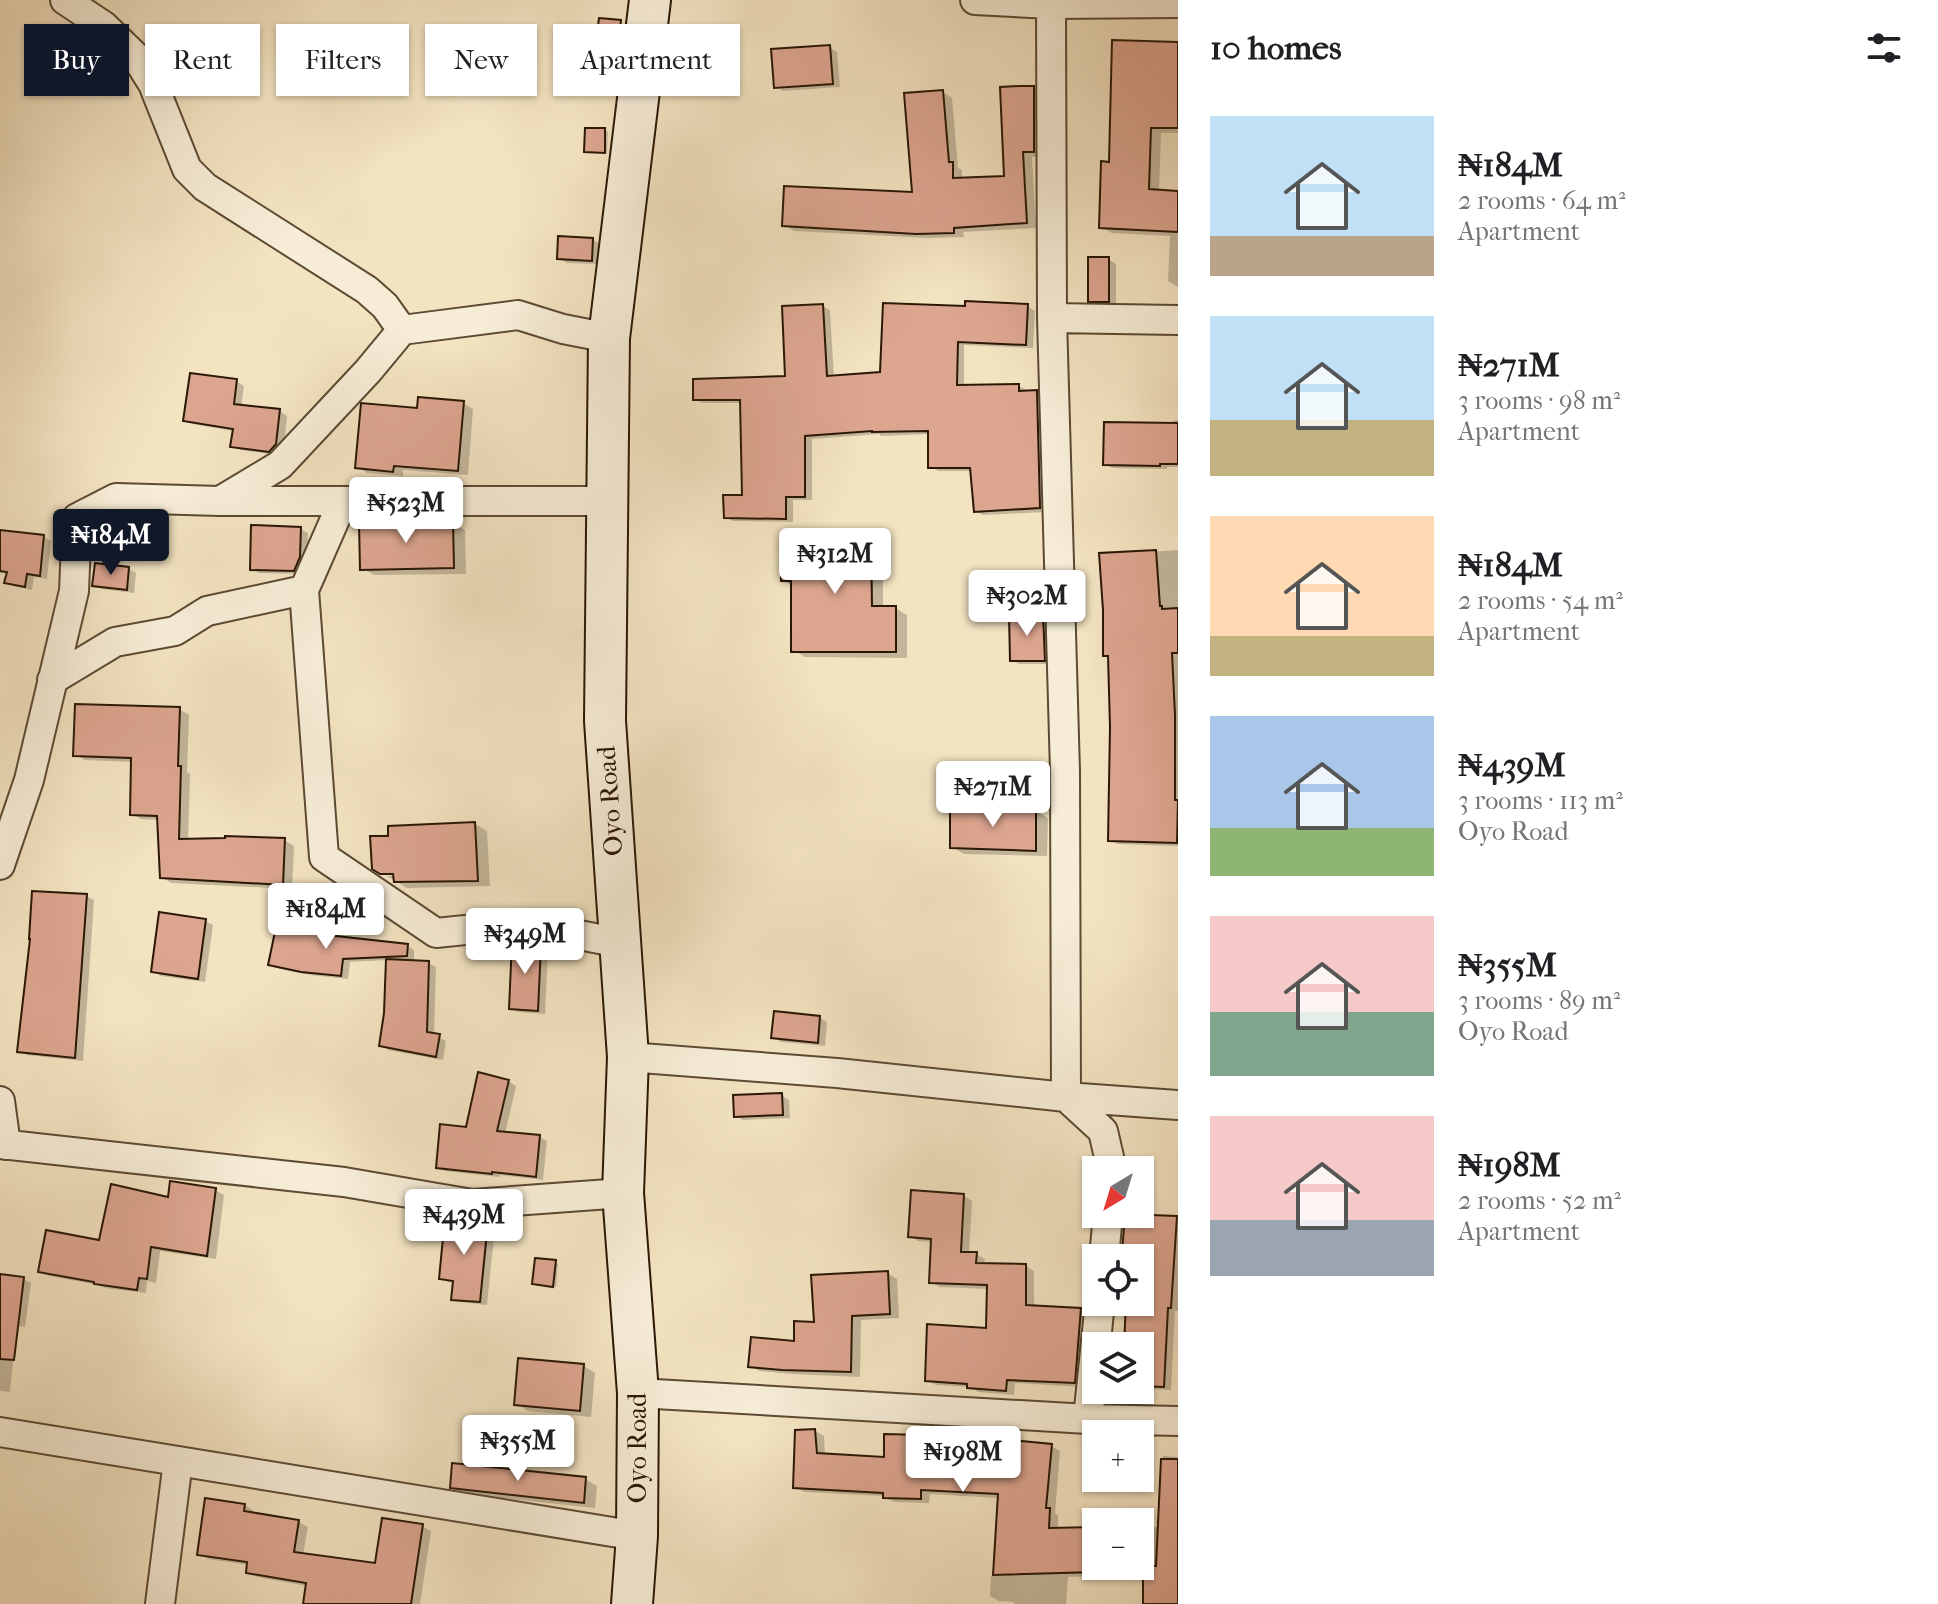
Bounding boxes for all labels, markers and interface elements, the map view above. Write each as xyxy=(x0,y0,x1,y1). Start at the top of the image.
chip: Buy xyxy=(24,24,129,96)
chip: Rent xyxy=(145,24,260,96)
chip: Filters xyxy=(276,24,409,96)
chip: New xyxy=(425,24,537,96)
chip: Apartment xyxy=(553,24,740,96)
icon: filters xyxy=(1862,26,1906,70)
text: 10 homes xyxy=(1210,28,1341,68)
text: ₦184M xyxy=(1458,145,1563,185)
icon: home xyxy=(1274,148,1370,244)
text: 2 rooms · 64 m² xyxy=(1458,185,1626,216)
text: Apartment xyxy=(1458,216,1580,247)
text: ₦271M xyxy=(1458,345,1560,385)
icon: home xyxy=(1274,348,1370,444)
text: 3 rooms · 98 m² xyxy=(1458,385,1620,416)
text: Apartment xyxy=(1458,416,1580,447)
pin: ₦523M xyxy=(350,477,462,545)
text: ₦523M xyxy=(367,487,445,518)
pin: ₦184M xyxy=(55,509,167,577)
text: ₦184M xyxy=(71,519,151,550)
pin: ₦312M xyxy=(779,528,891,596)
text: ₦312M xyxy=(797,538,873,569)
text: ₦184M xyxy=(1458,545,1563,585)
icon: home xyxy=(1274,548,1370,644)
pin: ₦302M xyxy=(971,570,1083,638)
text: ₦302M xyxy=(987,580,1067,611)
text: 2 rooms · 54 m² xyxy=(1458,585,1623,616)
text: Apartment xyxy=(1458,616,1580,647)
street label: Oyo Road xyxy=(591,744,629,857)
text: ₦439M xyxy=(1458,745,1566,785)
icon: home xyxy=(1274,748,1370,844)
pin: ₦271M xyxy=(937,761,1049,829)
text: ₦271M xyxy=(954,771,1032,802)
text: 3 rooms · 113 m² xyxy=(1458,785,1623,816)
text: Oyo Road xyxy=(1458,816,1569,847)
pin: ₦184M xyxy=(270,883,382,951)
text: ₦184M xyxy=(286,893,366,924)
pin: ₦349M xyxy=(469,908,581,976)
text: ₦349M xyxy=(484,918,566,949)
text: ₦355M xyxy=(1458,945,1557,985)
icon: home xyxy=(1274,948,1370,1044)
text: 3 rooms · 89 m² xyxy=(1458,985,1620,1016)
text: Oyo Road xyxy=(1458,1016,1569,1047)
text: ₦198M xyxy=(1458,1145,1561,1185)
icon: home xyxy=(1274,1148,1370,1244)
north arrow xyxy=(1082,1156,1154,1228)
map controls xyxy=(1082,1156,1154,1580)
text: 2 rooms · 52 m² xyxy=(1458,1185,1621,1216)
pin: ₦439M xyxy=(408,1189,520,1257)
text: ₦439M xyxy=(423,1199,505,1230)
text: Apartment xyxy=(1458,1216,1580,1247)
button: locate xyxy=(1082,1244,1154,1316)
button: layers xyxy=(1082,1332,1154,1404)
street label: Oyo Road xyxy=(622,1392,653,1503)
pin: ₦355M xyxy=(462,1415,574,1483)
button: + xyxy=(1082,1420,1154,1492)
text: ₦355M xyxy=(480,1425,556,1456)
pin: ₦198M xyxy=(907,1426,1019,1494)
text: ₦198M xyxy=(924,1436,1002,1467)
button: − xyxy=(1082,1508,1154,1580)

